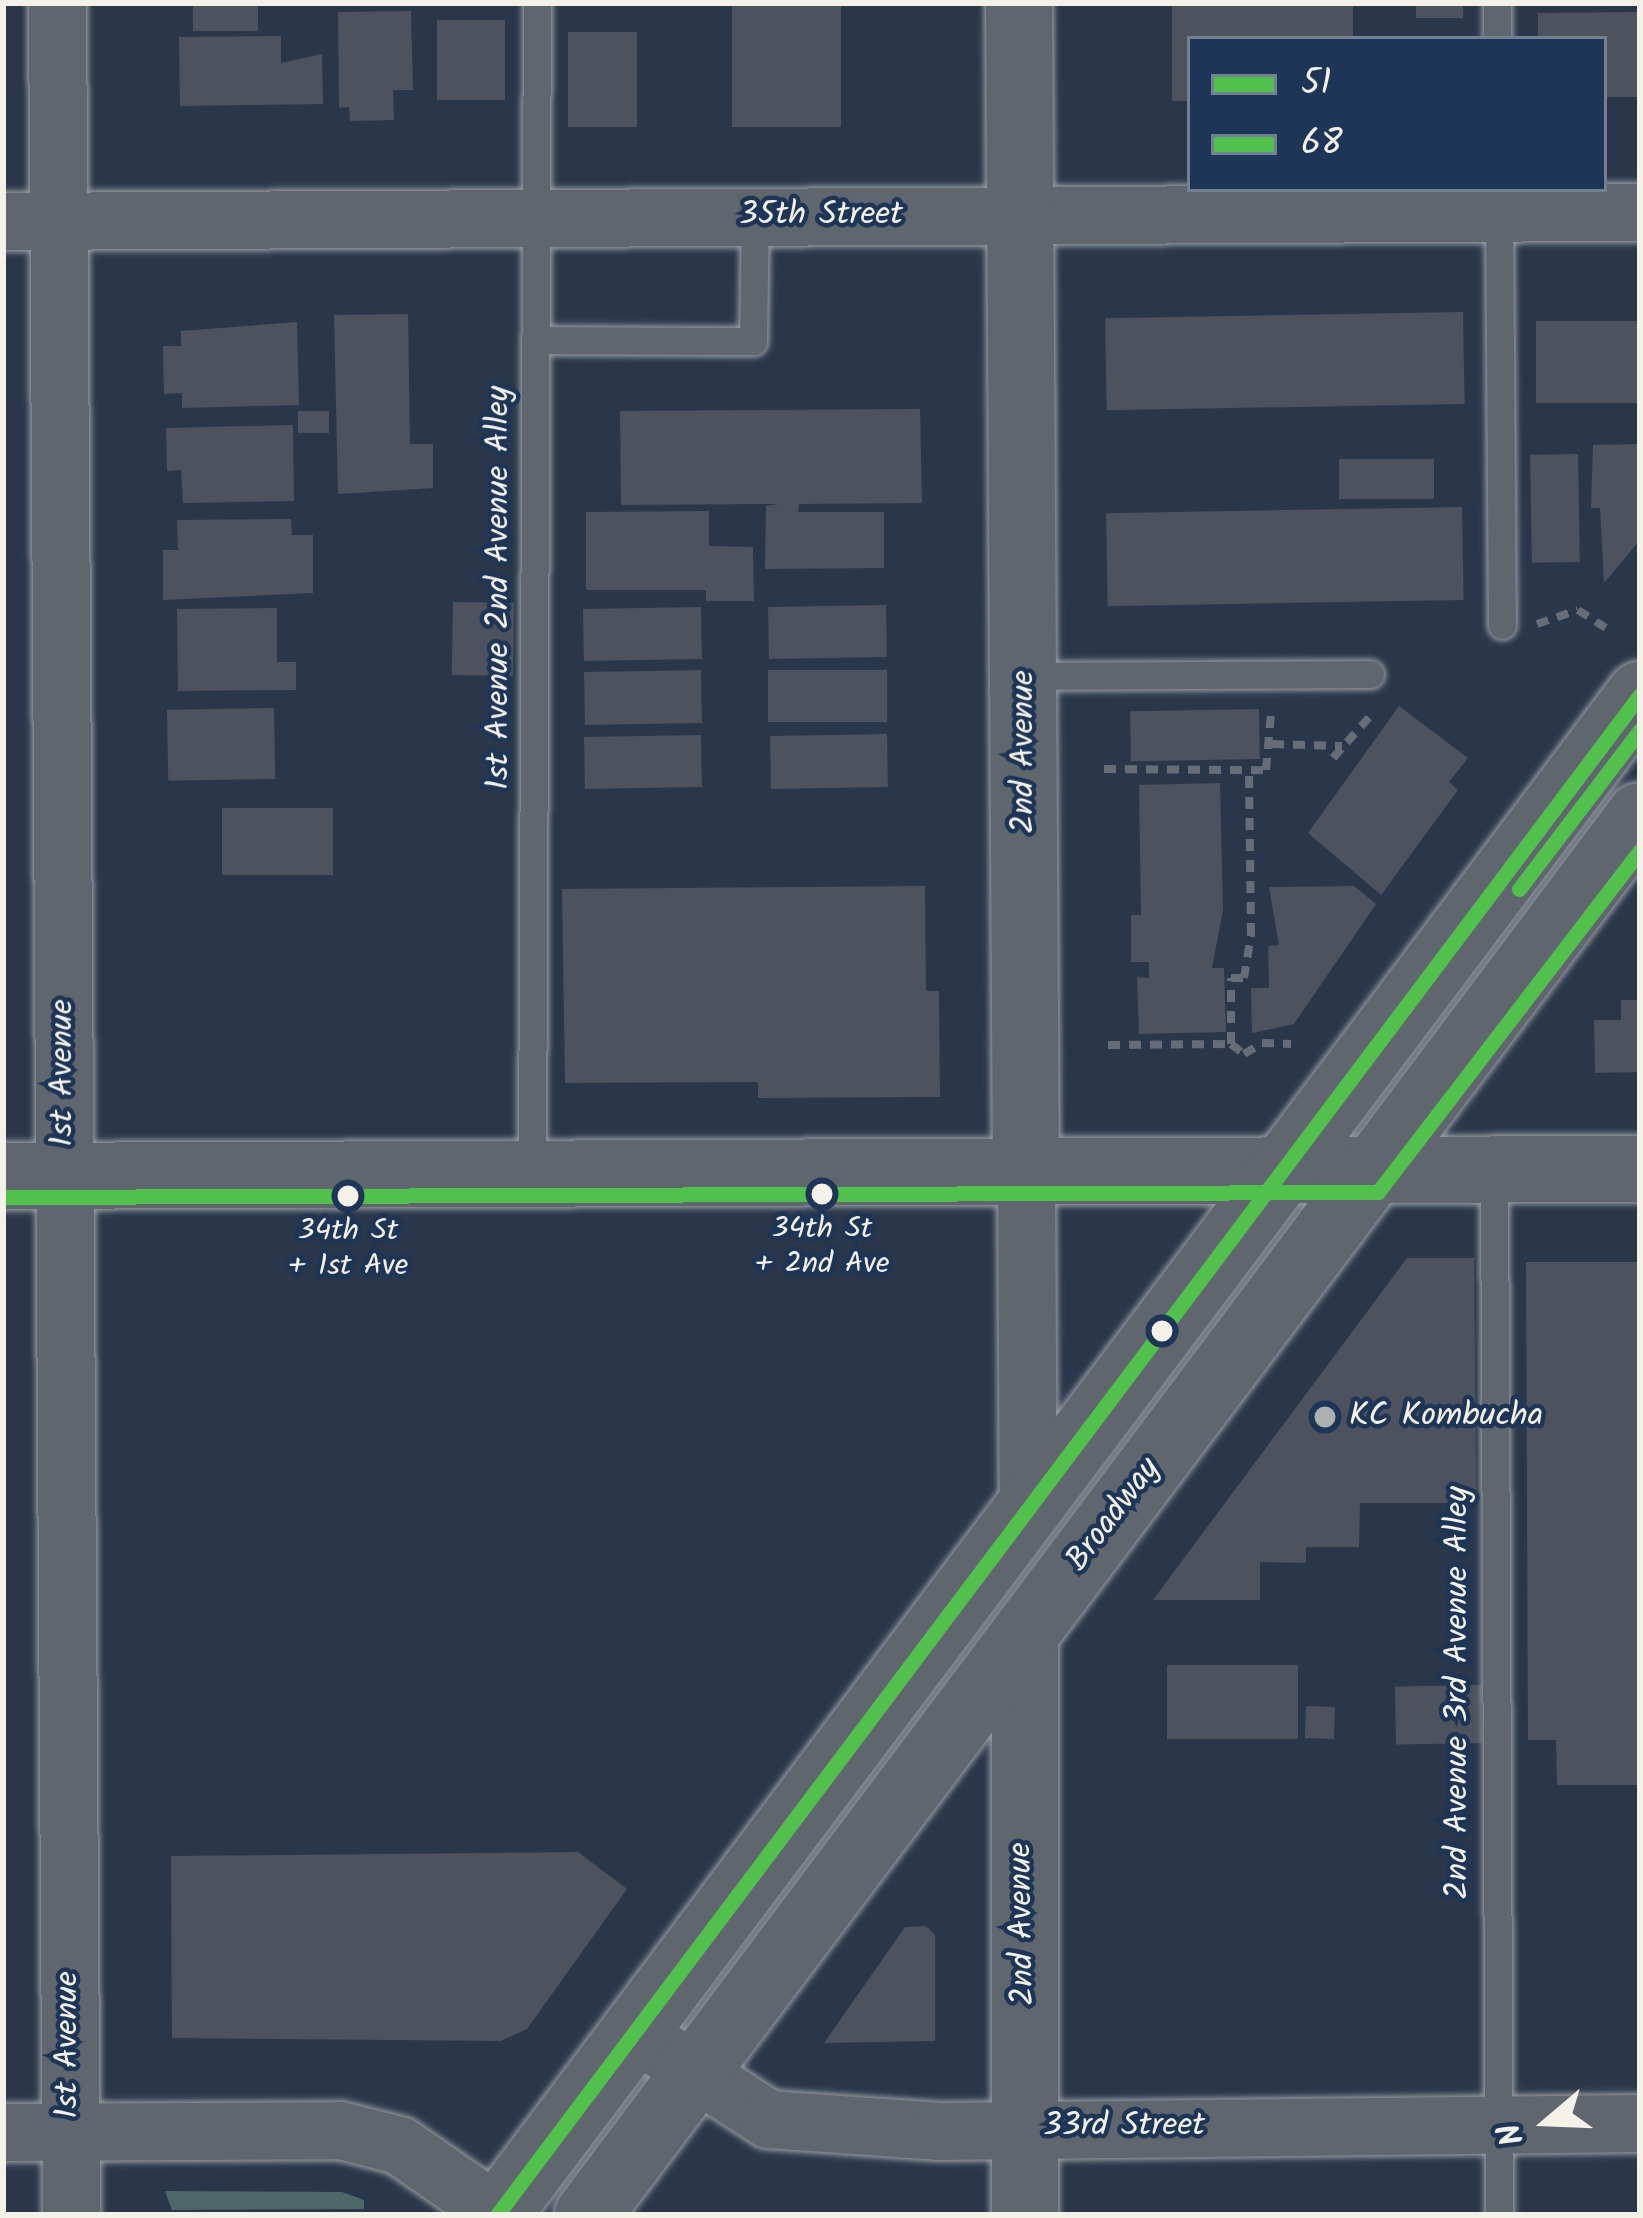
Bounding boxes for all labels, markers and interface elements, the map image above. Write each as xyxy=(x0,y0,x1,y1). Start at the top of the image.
legend xyxy=(1187,36,1607,192)
text: 51 xyxy=(1301,56,1332,113)
text: 68 xyxy=(1301,116,1343,173)
street label: 35th Street xyxy=(739,196,903,236)
street label: 1st Avenue 2nd Avenue Alley xyxy=(480,386,520,790)
street label: 2nd Avenue xyxy=(1005,670,1045,834)
street label: 1st Avenue xyxy=(44,999,84,1147)
marker: 34th St + 2nd Ave xyxy=(811,1183,833,1205)
marker: 34th St + 1st Ave xyxy=(337,1185,359,1207)
place label: 34th St + 2nd Ave xyxy=(755,1211,889,1282)
place label: 34th St + 1st Ave xyxy=(288,1213,408,1284)
unlabelled marker xyxy=(1151,1320,1173,1342)
place label: KC Kombucha xyxy=(1349,1397,1543,1437)
marker: KC Kombucha xyxy=(1312,1404,1338,1430)
street label: Broadway xyxy=(1058,1450,1170,1580)
street label: 2nd Avenue 3rd Avenue Alley xyxy=(1439,1486,1479,1900)
street label: 2nd Avenue xyxy=(1002,1842,1044,2006)
street label: 1st Avenue xyxy=(49,1971,89,2119)
north arrow xyxy=(1487,2062,1607,2182)
street label: 33rd Street xyxy=(1043,2107,1205,2147)
text: N xyxy=(1484,2115,1541,2152)

